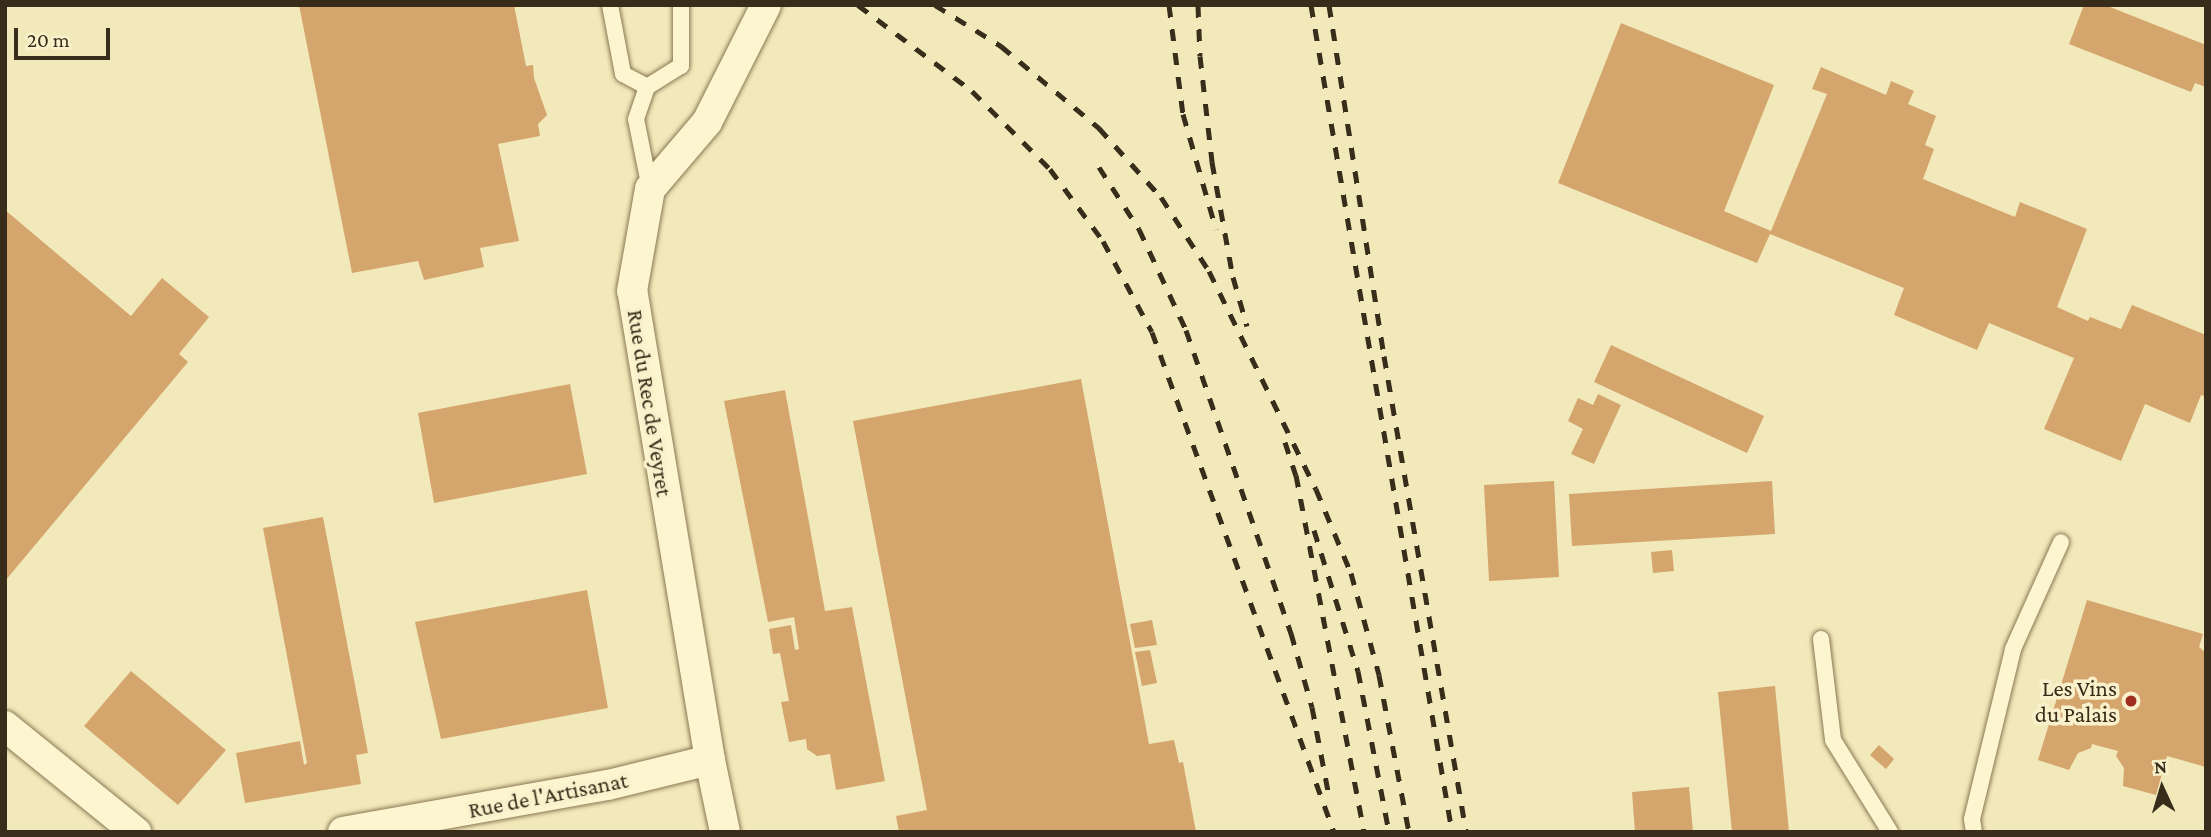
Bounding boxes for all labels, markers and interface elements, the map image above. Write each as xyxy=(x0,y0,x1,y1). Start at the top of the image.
scale bar xyxy=(18,14,114,58)
text: 20 m xyxy=(27,28,70,52)
street label: Rue du Rec de Veyret xyxy=(622,308,678,498)
place label: Les Vins du Palais xyxy=(2035,674,2117,728)
marker: Les Vins du Palais xyxy=(2123,693,2139,709)
north arrow xyxy=(2127,753,2197,823)
text: N xyxy=(2153,756,2168,777)
street label: Rue de l'Artisanat xyxy=(466,766,630,824)

